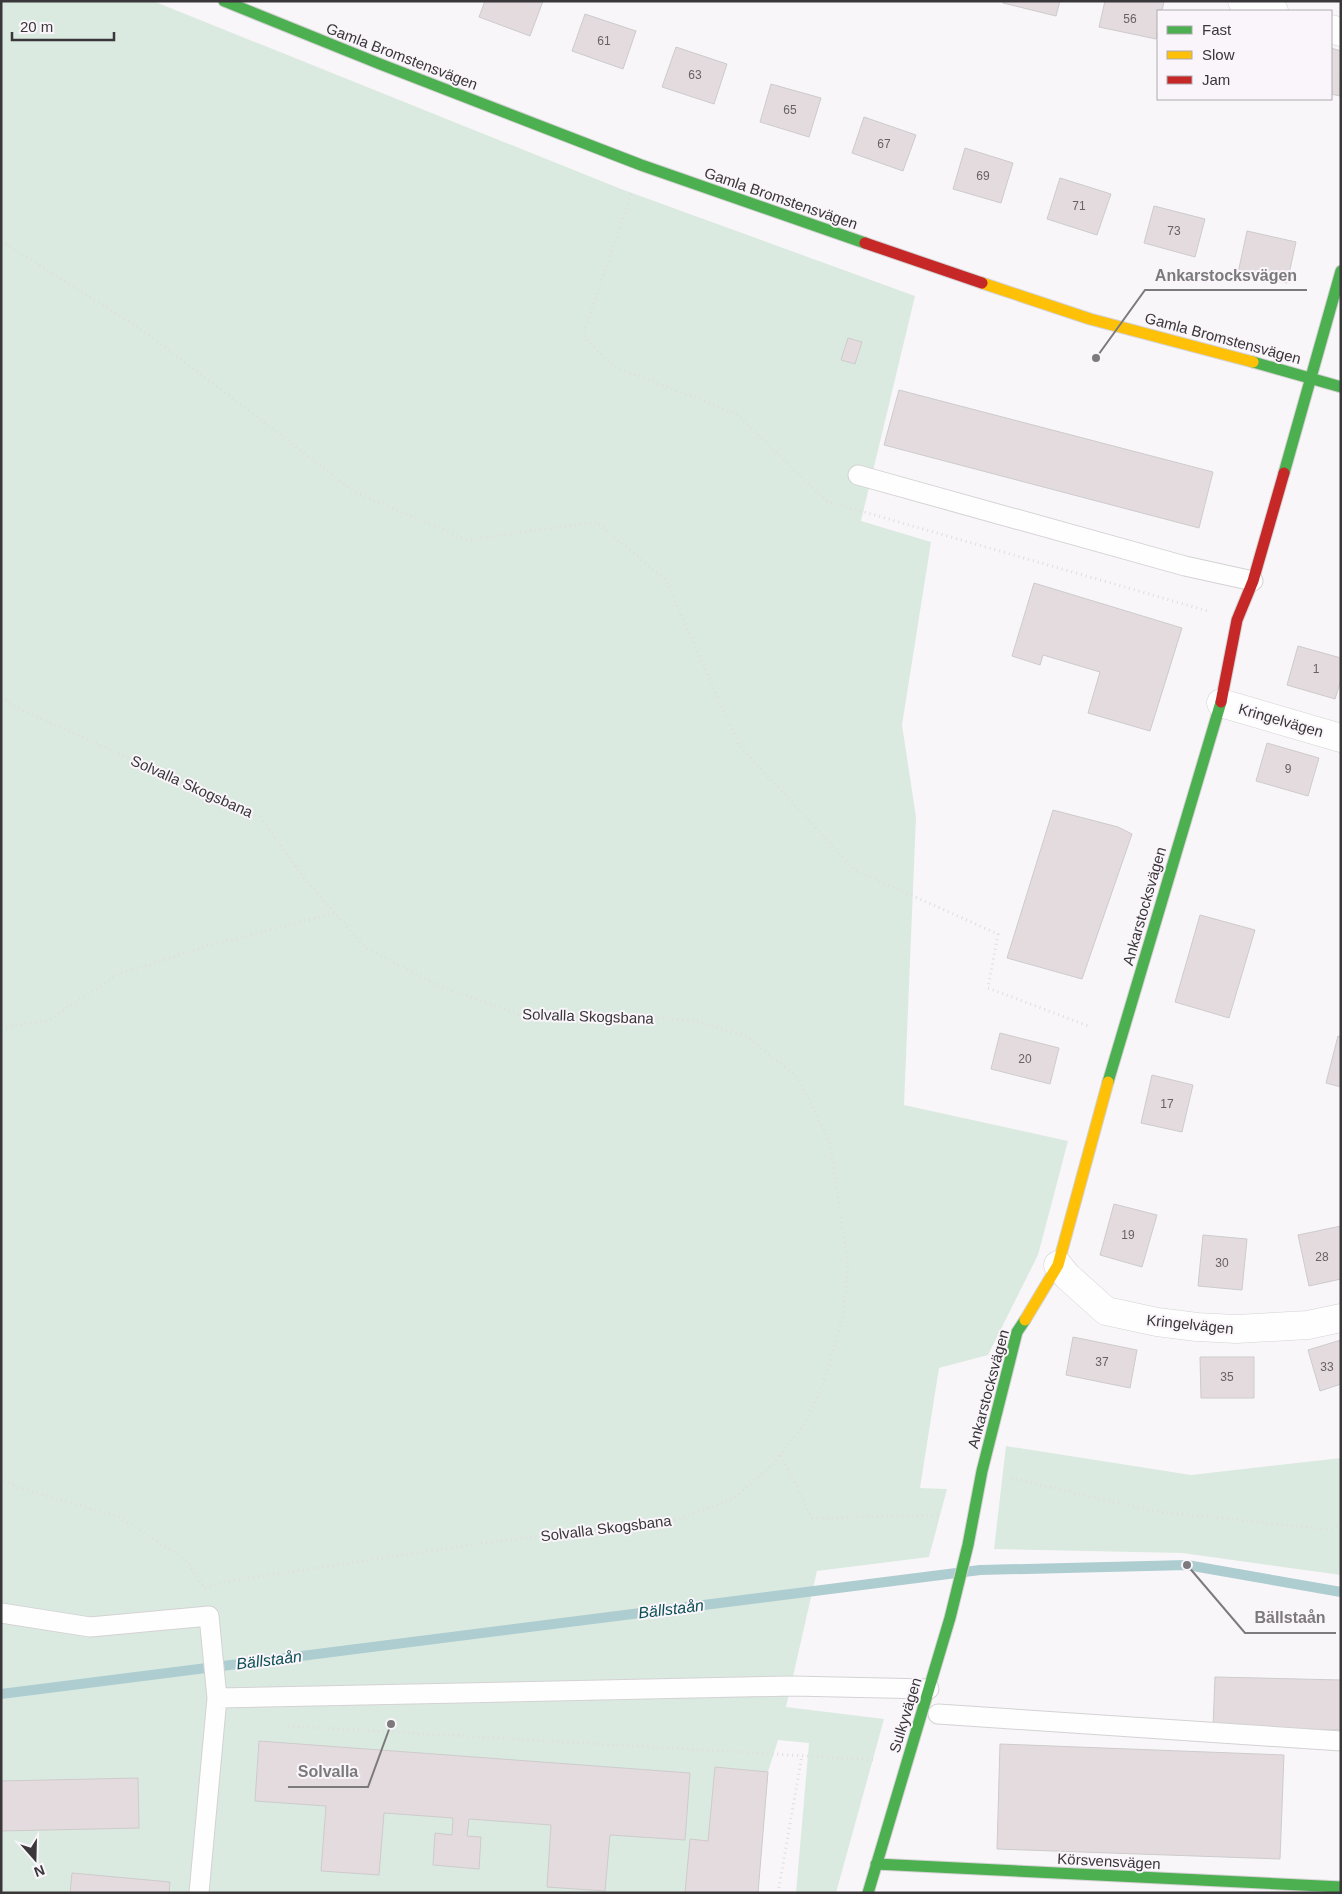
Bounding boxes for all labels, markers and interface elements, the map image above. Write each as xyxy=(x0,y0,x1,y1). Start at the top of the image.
scale bar xyxy=(12,10,115,42)
legend xyxy=(1157,10,1332,100)
house number: 56 xyxy=(1123,12,1137,26)
text: 20 m xyxy=(20,18,53,35)
street label: Gamla Bromstensvägen xyxy=(324,19,480,93)
text: Fast xyxy=(1202,21,1232,38)
house number: 61 xyxy=(597,34,611,48)
text: Slow xyxy=(1202,46,1235,63)
house number: 63 xyxy=(688,68,702,82)
text: Jam xyxy=(1202,71,1230,88)
house number: 65 xyxy=(783,103,797,117)
house number: 67 xyxy=(877,137,891,151)
street label: Gamla Bromstensvägen xyxy=(702,164,860,232)
house number: 69 xyxy=(976,169,990,183)
house number: 71 xyxy=(1072,199,1086,213)
house number: 73 xyxy=(1167,224,1181,238)
callout: Ankarstocksvägen xyxy=(1145,259,1307,290)
text: Ankarstocksvägen xyxy=(1155,267,1297,284)
street label: Gamla Bromstensvägen xyxy=(1143,309,1303,367)
house number: 1 xyxy=(1313,662,1320,676)
street label: Kringelvägen xyxy=(1237,700,1325,740)
street label: Solvalla Skogsbana xyxy=(128,751,256,821)
house number: 9 xyxy=(1285,762,1292,776)
street label: Ankarstocksvägen xyxy=(1119,845,1169,967)
street label: Solvalla Skogsbana xyxy=(522,1005,655,1027)
house number: 20 xyxy=(1018,1052,1032,1066)
house number: 17 xyxy=(1160,1097,1174,1111)
house number: 19 xyxy=(1121,1228,1135,1242)
house number: 28 xyxy=(1315,1250,1329,1264)
house number: 30 xyxy=(1215,1256,1229,1270)
street label: Kringelvägen xyxy=(1146,1311,1234,1337)
street label: Ankarstocksvägen xyxy=(964,1328,1012,1450)
house number: 37 xyxy=(1095,1355,1109,1369)
house number: 33 xyxy=(1320,1360,1334,1374)
house number: 35 xyxy=(1220,1370,1234,1384)
street label: Solvalla Skogsbana xyxy=(540,1511,673,1544)
water label: Bällstaån xyxy=(637,1597,705,1621)
callout: Bällstaån xyxy=(1245,1602,1336,1633)
text: Bällstaån xyxy=(1254,1609,1326,1626)
water label: Bällstaån xyxy=(235,1648,303,1672)
street label: Sulkyvägen xyxy=(886,1675,924,1755)
callout: Solvalla xyxy=(288,1756,368,1787)
text: Solvalla xyxy=(298,1763,358,1780)
north arrow xyxy=(10,1834,60,1884)
street label: Körsvensvägen xyxy=(1057,1850,1161,1872)
text: N xyxy=(32,1862,47,1880)

